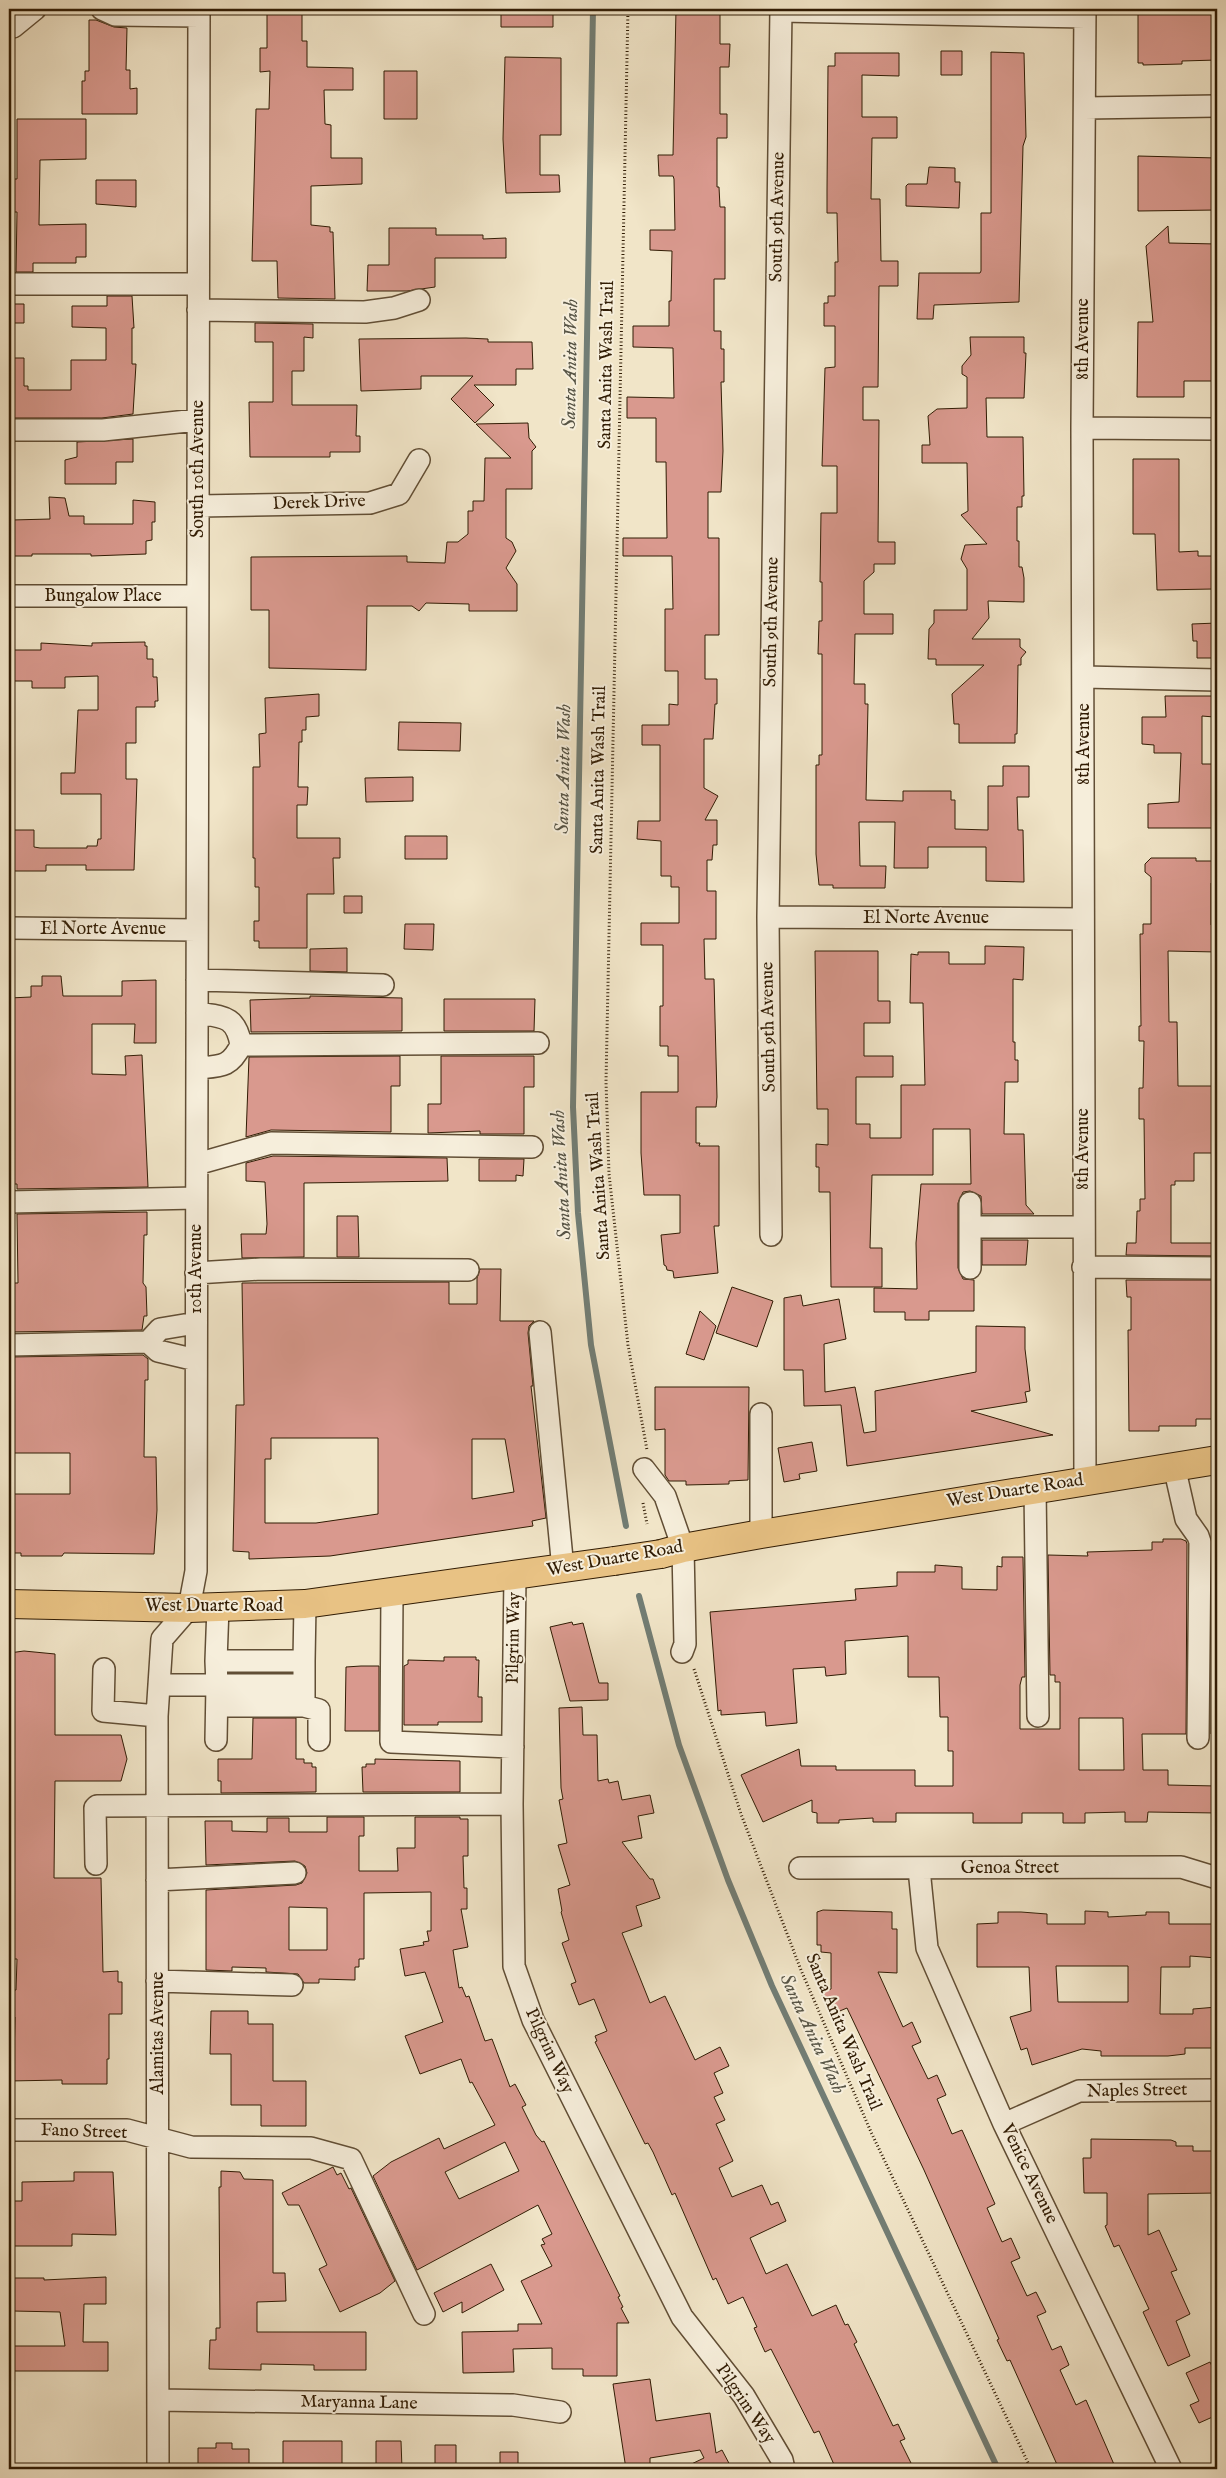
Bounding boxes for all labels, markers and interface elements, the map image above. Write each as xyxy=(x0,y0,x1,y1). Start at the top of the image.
street label: South 9th Avenue xyxy=(765,152,791,282)
street label: Santa Anita Wash Trail xyxy=(594,281,620,449)
street label: 8th Avenue xyxy=(1072,298,1095,380)
water label: Santa Anita Wash xyxy=(558,299,584,429)
street label: South 10th Avenue xyxy=(187,400,210,538)
street label: Derek Drive xyxy=(272,490,366,516)
street label: South 9th Avenue xyxy=(759,557,785,687)
street label: Bungalow Place xyxy=(44,585,162,608)
street label: Santa Anita Wash Trail xyxy=(586,686,612,854)
street label: 8th Avenue xyxy=(1073,703,1096,785)
water label: Santa Anita Wash xyxy=(551,704,577,834)
street label: El Norte Avenue xyxy=(863,907,989,930)
street label: El Norte Avenue xyxy=(40,918,166,941)
street label: South 9th Avenue xyxy=(756,962,782,1092)
street label: Santa Anita Wash Trail xyxy=(582,1091,616,1261)
street label: 8th Avenue xyxy=(1072,1108,1095,1190)
water label: Santa Anita Wash xyxy=(547,1109,577,1241)
street label: 10th Avenue xyxy=(185,1224,208,1314)
street label: West Duarte Road xyxy=(945,1469,1085,1513)
street label: West Duarte Road xyxy=(545,1536,685,1582)
street label: Pilgrim Way xyxy=(502,1592,526,1684)
street label: West Duarte Road xyxy=(145,1595,283,1618)
street label: Genoa Street xyxy=(961,1857,1059,1880)
street label: Santa Anita Wash Trail xyxy=(800,1950,886,2114)
water label: Santa Anita Wash xyxy=(774,1970,850,2098)
street label: Alamitas Avenue xyxy=(147,1972,170,2095)
street label: Pilgrim Way xyxy=(519,2005,579,2098)
street label: Naples Street xyxy=(1087,2079,1187,2103)
street label: Fano Street xyxy=(40,2119,128,2145)
street label: Venice Avenue xyxy=(994,2119,1063,2228)
street label: Pilgrim Way xyxy=(710,2360,780,2449)
street label: Maryanna Lane xyxy=(300,2390,418,2416)

